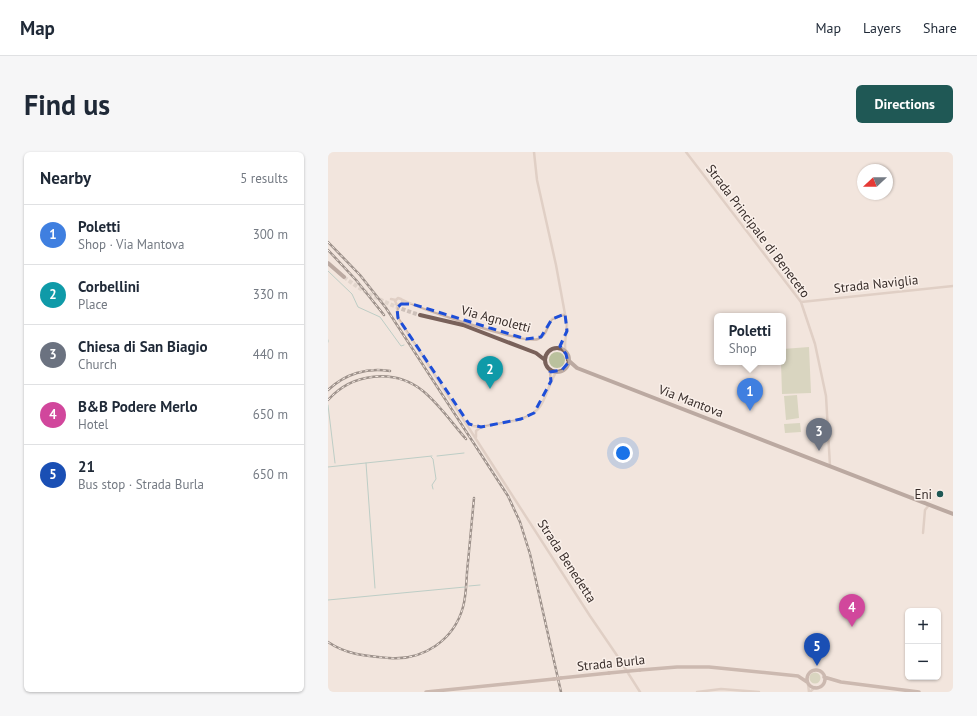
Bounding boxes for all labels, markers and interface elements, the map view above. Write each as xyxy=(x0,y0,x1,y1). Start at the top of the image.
text: Map xyxy=(20,16,55,40)
text: Map xyxy=(815,19,841,37)
text: Layers xyxy=(863,19,901,37)
text: Share xyxy=(923,19,957,37)
button: Directions xyxy=(856,85,953,123)
text: Find us xyxy=(24,86,110,123)
street label: Strada Principale di Beneceto xyxy=(702,161,814,301)
north arrow xyxy=(857,164,893,200)
text: Nearby xyxy=(40,167,91,189)
text: 5 results xyxy=(240,170,288,187)
text: Poletti xyxy=(78,217,121,236)
text: 1 xyxy=(49,226,57,243)
text: 300 m xyxy=(253,226,288,243)
text: Shop · Via Mantova xyxy=(78,236,184,253)
street label: Strada Naviglia xyxy=(833,271,919,297)
text: Corbellini xyxy=(78,277,140,296)
text: 2 xyxy=(49,286,57,303)
text: 330 m xyxy=(253,286,288,303)
text: Place xyxy=(78,296,108,313)
street label: Via Agnoletti xyxy=(458,301,533,336)
popup xyxy=(714,313,786,365)
text: Poletti xyxy=(729,321,771,340)
text: Chiesa di San Biagio xyxy=(78,337,208,356)
text: Shop xyxy=(729,340,757,357)
text: 3 xyxy=(49,346,57,363)
text: 440 m xyxy=(253,346,288,363)
text: Church xyxy=(78,356,117,373)
pin: 2 xyxy=(477,356,503,389)
pin: 1 xyxy=(737,378,763,411)
street label: Via Mantova xyxy=(655,380,726,421)
text: B&B Podere Merlo xyxy=(78,397,198,416)
text: 4 xyxy=(49,406,57,423)
text: 650 m xyxy=(253,406,288,423)
text: Hotel xyxy=(78,416,108,433)
pin: 3 xyxy=(806,418,832,451)
your location xyxy=(613,443,633,463)
text: 21 xyxy=(78,457,95,476)
text: 5 xyxy=(49,466,57,483)
text: 650 m xyxy=(253,466,288,483)
text: Bus stop · Strada Burla xyxy=(78,476,204,493)
place label: Eni xyxy=(914,486,932,503)
marker: Eni xyxy=(935,489,945,499)
street label: Strada Benedetta xyxy=(534,516,600,606)
pin: 4 xyxy=(839,594,865,627)
map controls xyxy=(905,608,941,680)
button: + xyxy=(905,608,941,644)
pin: 5 xyxy=(804,633,830,666)
button: − xyxy=(905,644,941,680)
street label: Strada Burla xyxy=(576,651,646,675)

